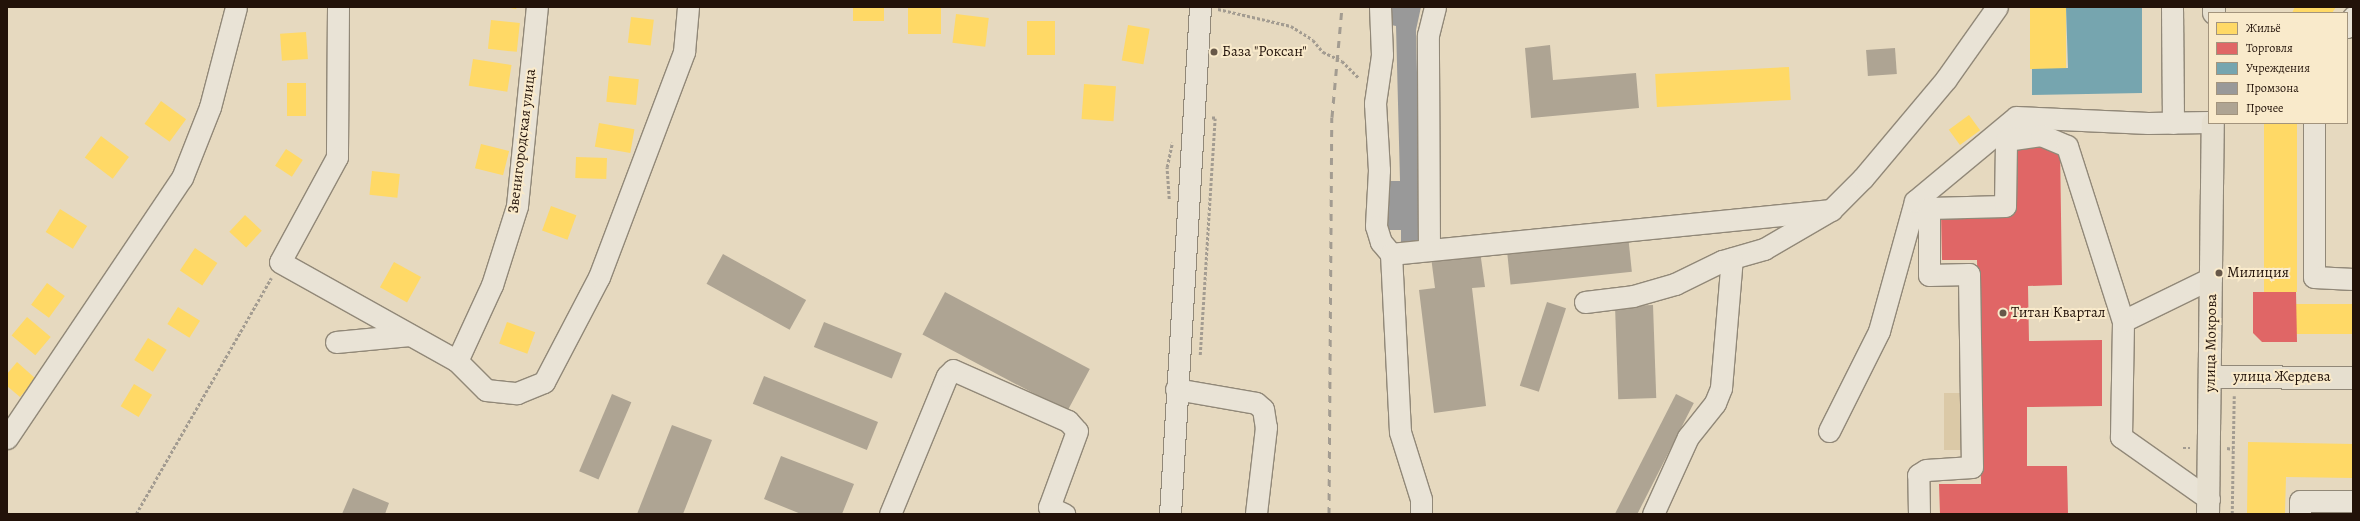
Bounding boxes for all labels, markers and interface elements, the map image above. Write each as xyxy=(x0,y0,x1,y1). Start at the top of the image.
legend xyxy=(2208,12,2348,124)
text: Жильё xyxy=(2246,20,2281,36)
text: Торговля xyxy=(2246,40,2293,56)
place label: База "Роксан" xyxy=(1222,43,1307,61)
marker: База "Роксан" xyxy=(1209,47,1219,57)
text: Учреждения xyxy=(2246,60,2310,76)
street label: Звенигородская улица xyxy=(504,68,540,214)
text: Промзона xyxy=(2246,80,2299,96)
text: Прочее xyxy=(2246,100,2284,116)
place label: Милиция xyxy=(2227,264,2289,282)
marker: Милиция xyxy=(2214,268,2224,278)
street label: улица Мокрова xyxy=(2201,294,2221,392)
place label: Титан Квартал xyxy=(2011,304,2105,322)
marker: Титан Квартал xyxy=(1998,308,2008,318)
street label: улица Жердева xyxy=(2233,368,2331,386)

